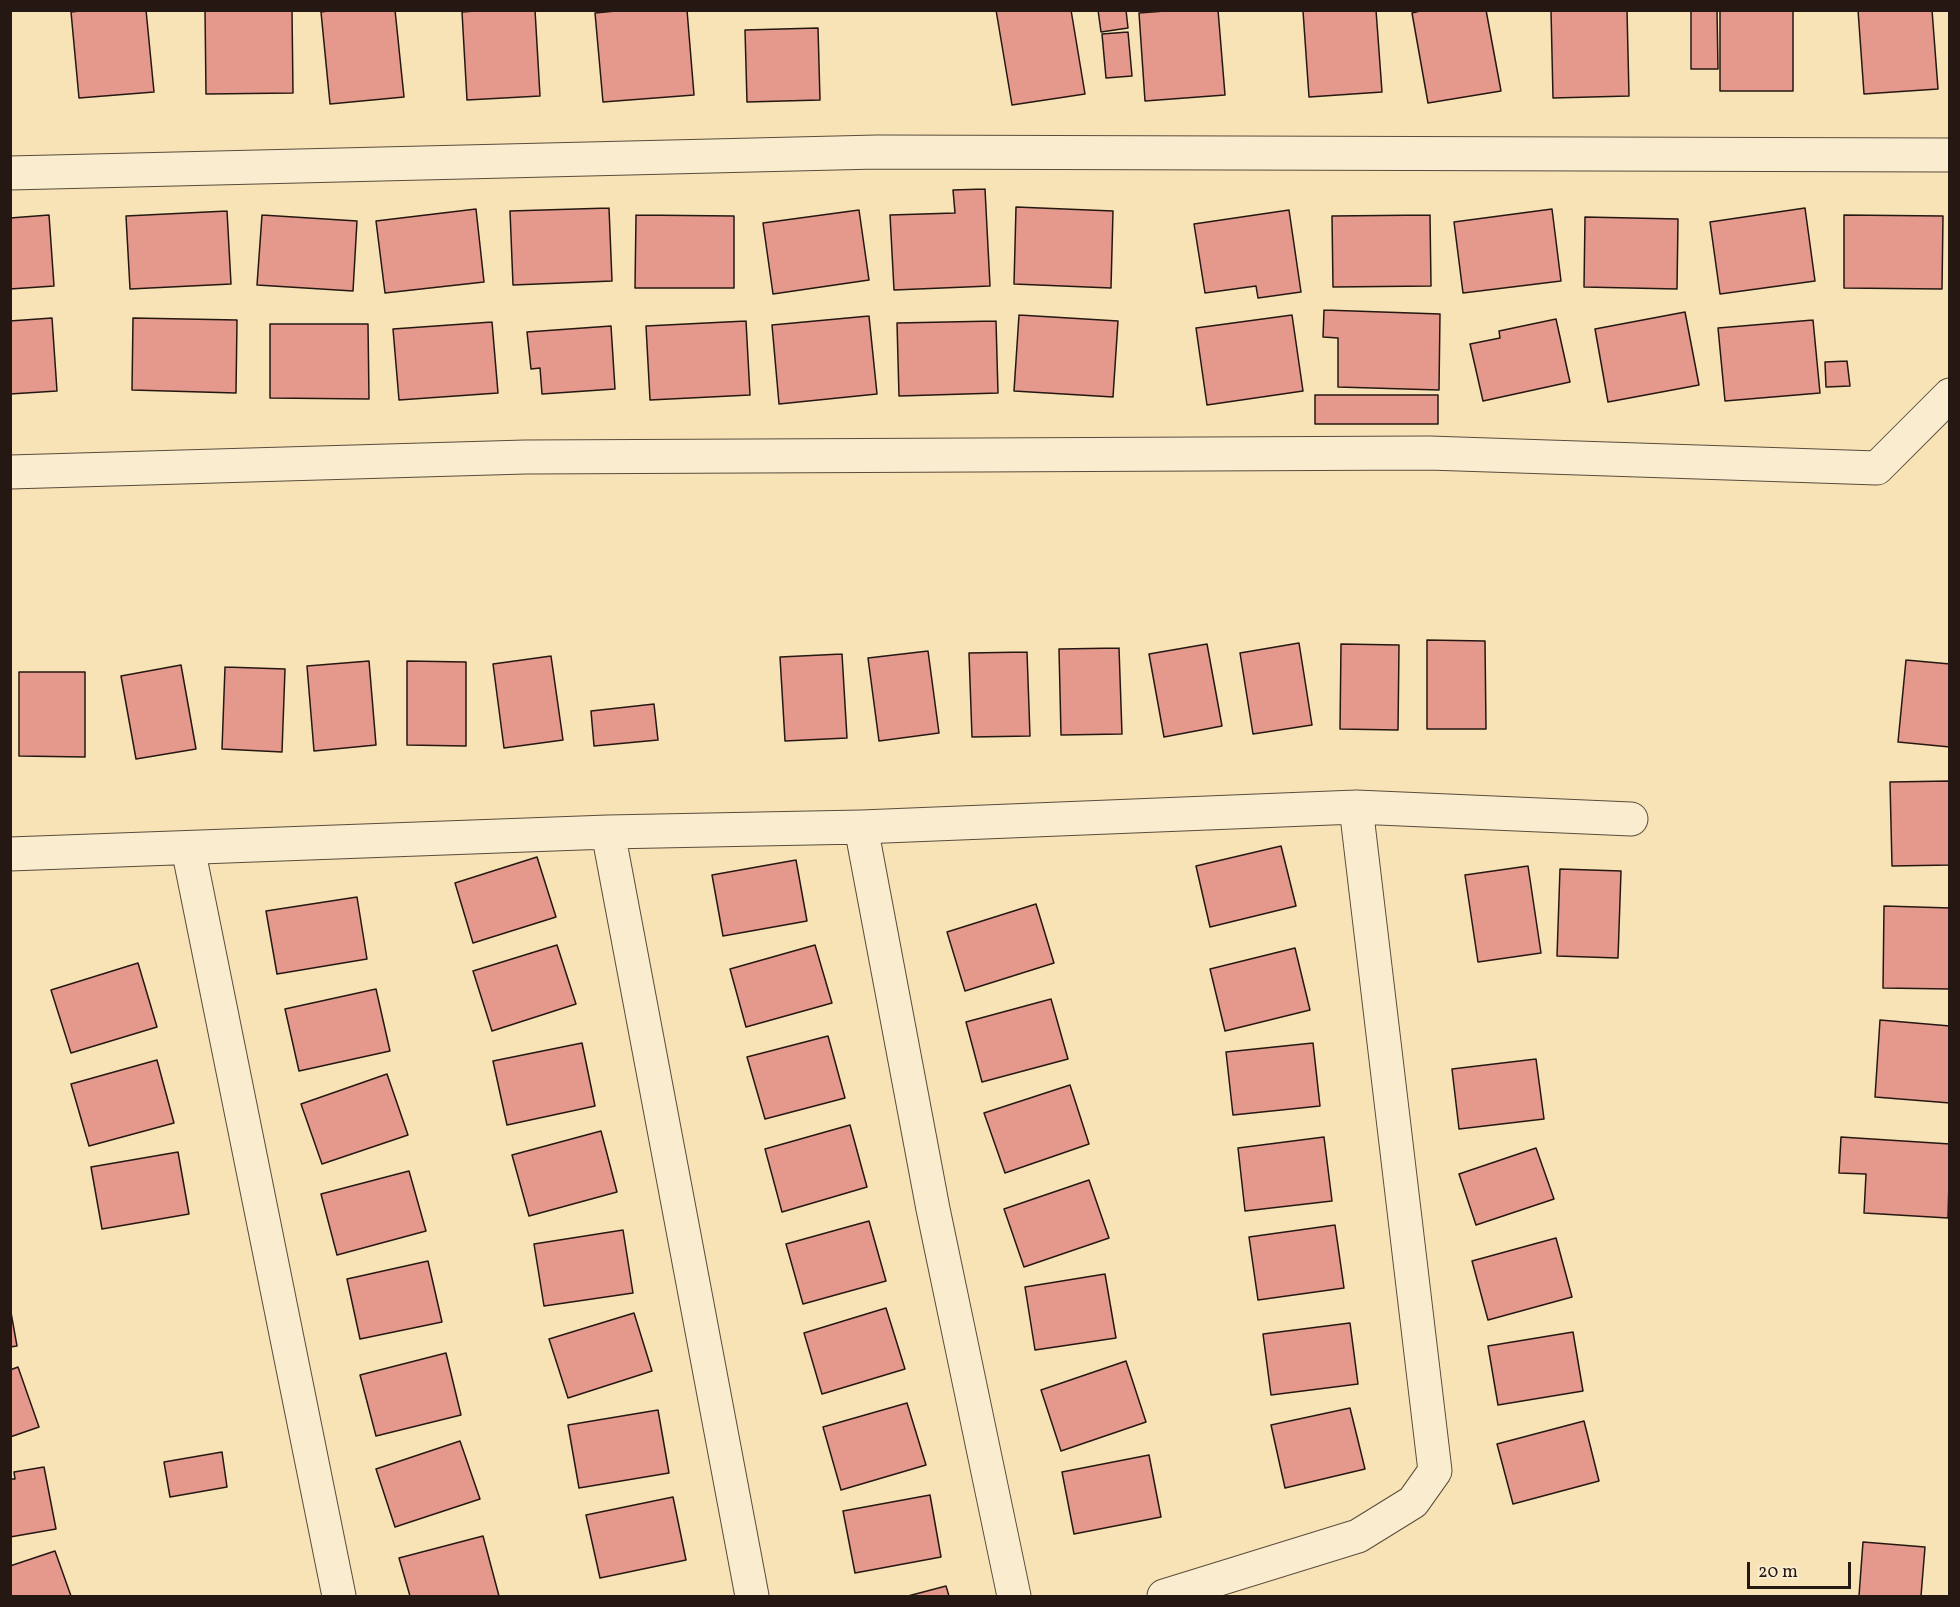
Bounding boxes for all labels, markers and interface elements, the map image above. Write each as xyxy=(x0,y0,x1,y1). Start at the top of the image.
scale bar xyxy=(1750,1550,1854,1588)
text: 20 m xyxy=(1758,1560,1798,1585)

